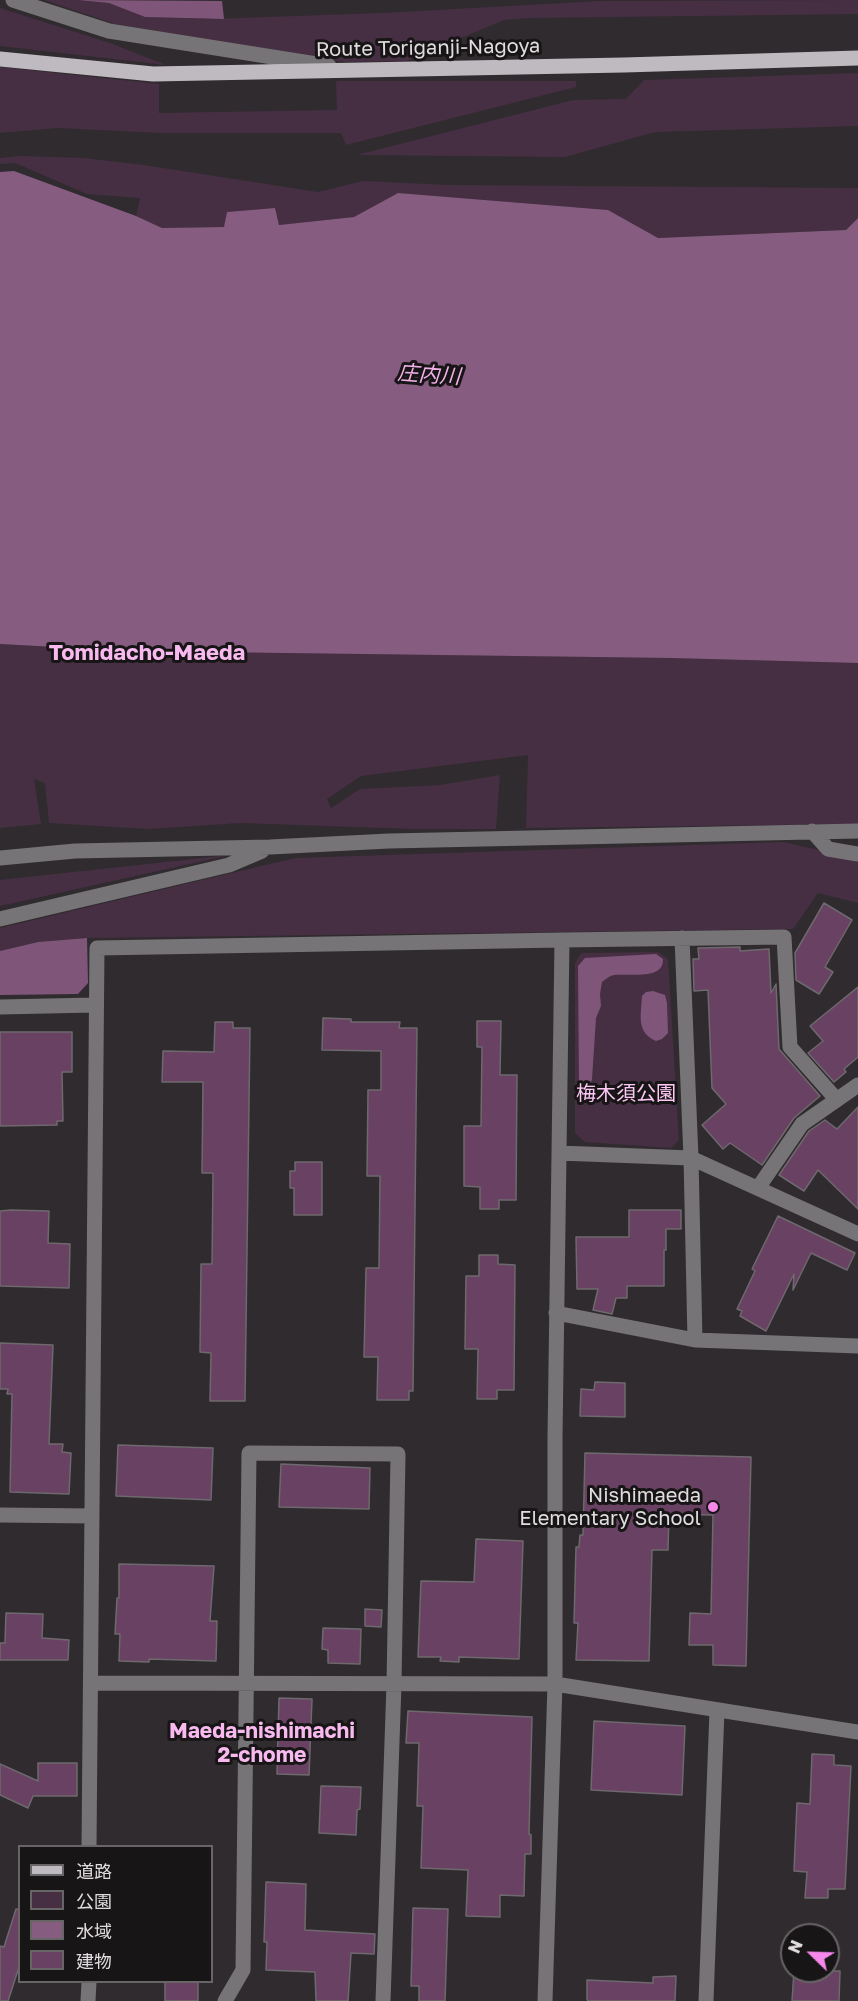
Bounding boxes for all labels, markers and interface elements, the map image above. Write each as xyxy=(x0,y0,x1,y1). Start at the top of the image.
street label: Route Toriganji-Nagoya xyxy=(316,34,540,62)
water label: 庄内川 xyxy=(397,360,461,390)
district label: Tomidacho-Maeda xyxy=(49,640,245,666)
park label: 梅木須公園 xyxy=(576,1082,676,1106)
place label: Nishimaeda Elementary School xyxy=(519,1484,701,1531)
marker: Nishimaeda Elementary School xyxy=(706,1500,720,1514)
district label: Maeda-nishimachi 2-chome xyxy=(169,1718,355,1768)
legend xyxy=(18,1845,213,1983)
text: 道路 xyxy=(76,1860,112,1882)
text: 公園 xyxy=(76,1890,112,1912)
text: 水域 xyxy=(76,1920,112,1942)
north arrow xyxy=(780,1923,840,1983)
text: N xyxy=(784,1937,807,1956)
text: 建物 xyxy=(76,1950,112,1972)

